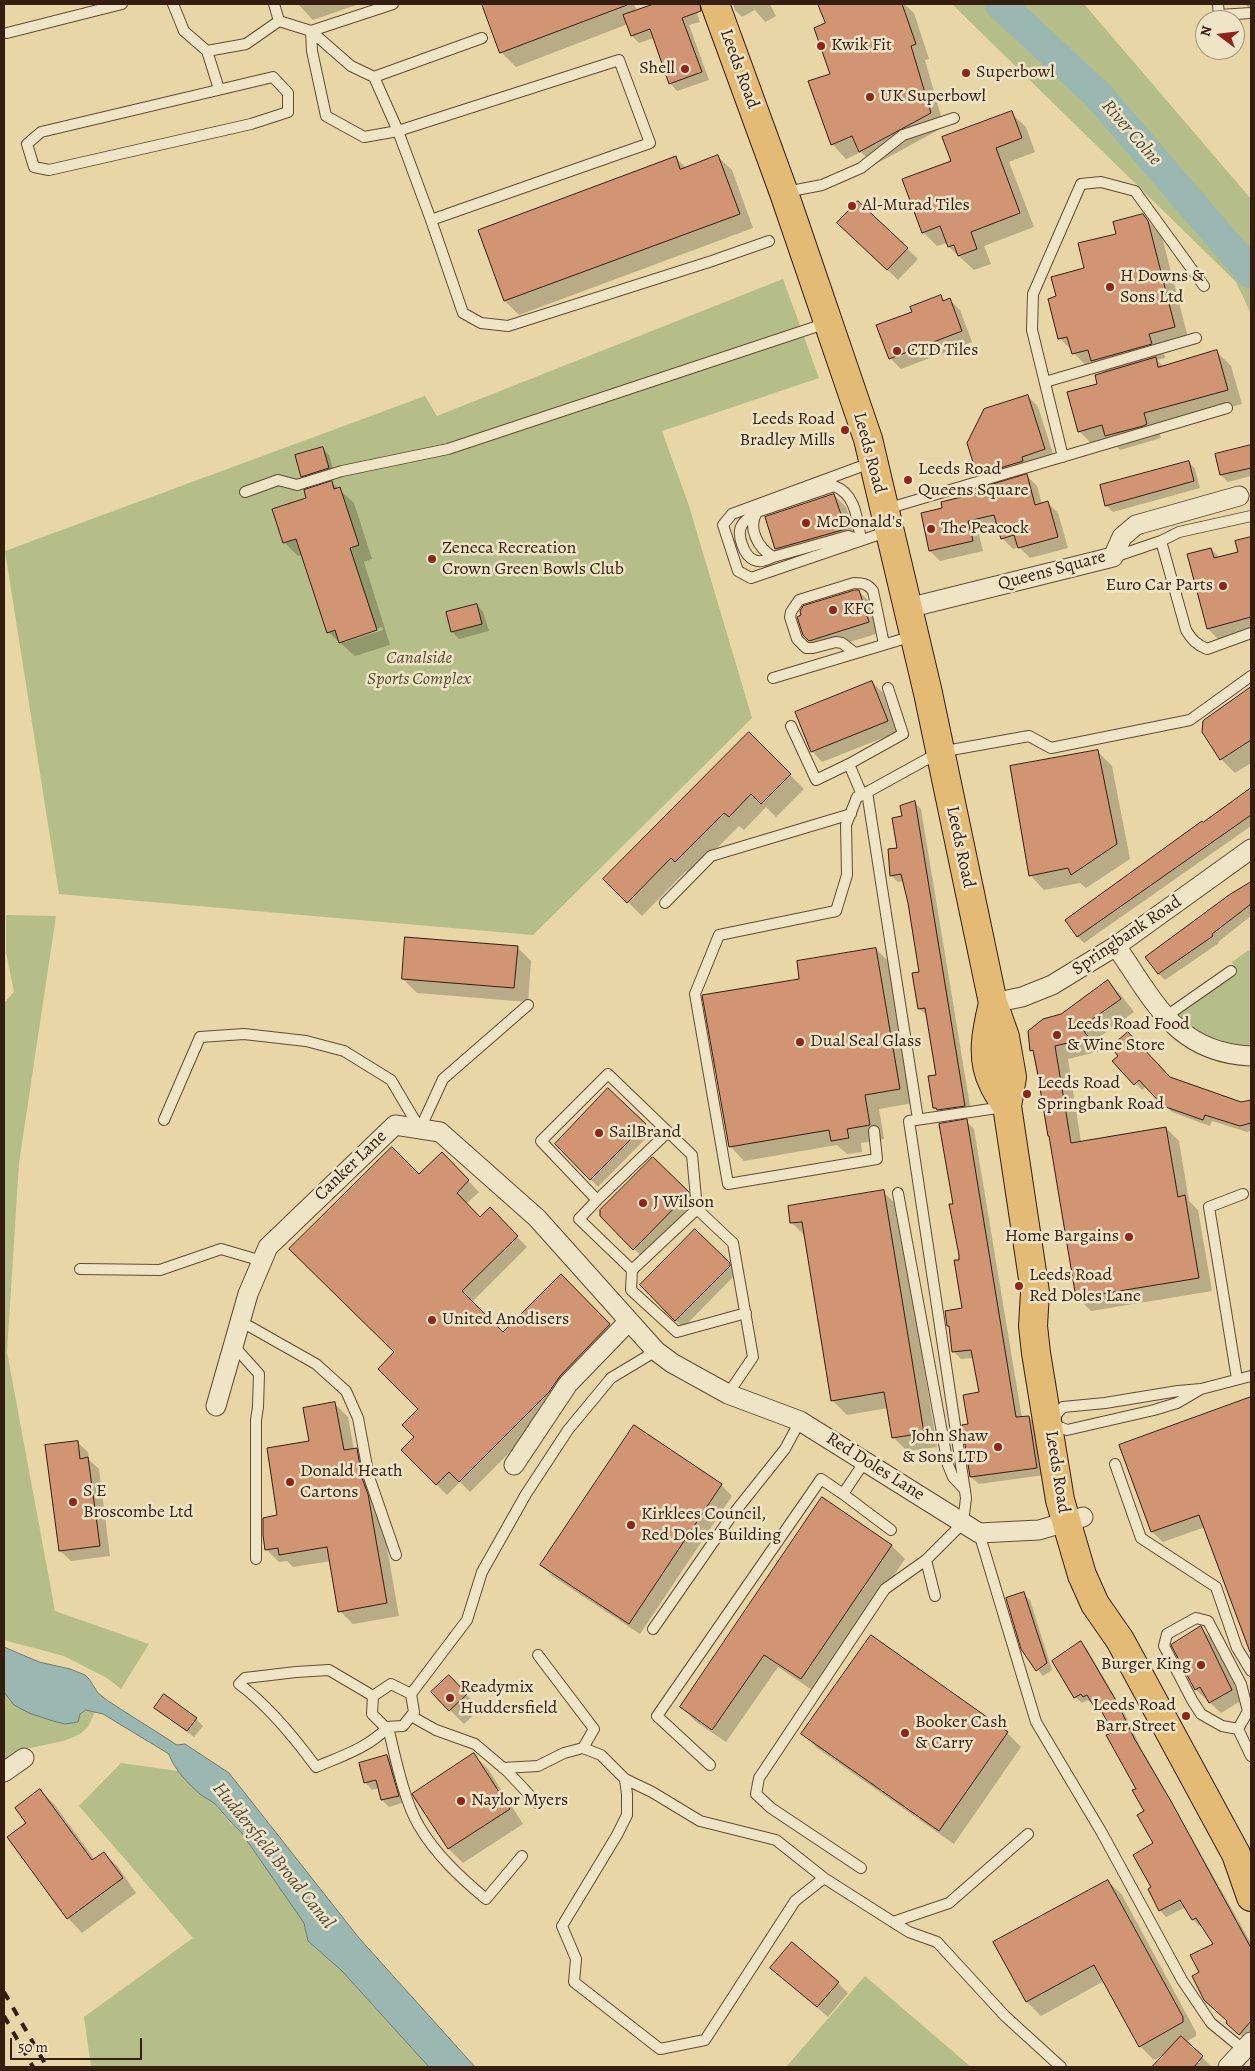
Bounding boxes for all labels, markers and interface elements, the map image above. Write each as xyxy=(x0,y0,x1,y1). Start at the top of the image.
north arrow xyxy=(1195,10,1245,60)
text: N xyxy=(1195,24,1216,39)
street label: Leeds Road xyxy=(715,26,763,112)
place label: Kwik Fit xyxy=(831,35,892,57)
marker: Kwik Fit xyxy=(815,40,827,52)
place label: Shell xyxy=(639,58,675,80)
place label: Superbowl xyxy=(976,62,1055,84)
marker: Shell xyxy=(679,63,691,75)
marker: Superbowl xyxy=(960,67,972,79)
place label: UK Superbowl xyxy=(880,86,986,108)
marker: UK Superbowl xyxy=(864,91,876,103)
water label: River Colne xyxy=(1096,95,1166,171)
place label: Al-Murad Tiles xyxy=(862,195,970,217)
marker: Al-Murad Tiles xyxy=(846,200,858,212)
place label: H Downs & Sons Ltd xyxy=(1120,266,1204,308)
marker: H Downs & Sons Ltd xyxy=(1104,281,1116,293)
place label: CTD Tiles xyxy=(907,340,978,362)
marker: CTD Tiles xyxy=(891,345,903,357)
place label: Leeds Road Bradley Mills xyxy=(739,409,835,452)
street label: Leeds Road xyxy=(848,410,890,496)
marker: Leeds Road Bradley Mills xyxy=(839,424,851,436)
place label: Leeds Road Queens Square xyxy=(918,459,1028,502)
marker: Leeds Road Queens Square xyxy=(902,474,914,486)
place label: McDonald's xyxy=(816,512,902,534)
marker: McDonald's xyxy=(800,517,812,529)
place label: The Peacock xyxy=(941,518,1029,540)
marker: The Peacock xyxy=(925,523,937,535)
place label: Zeneca Recreation Crown Green Bowls Club xyxy=(442,538,624,580)
street label: Queens Square xyxy=(996,546,1108,596)
marker: Zeneca Recreation Crown Green Bowls Club xyxy=(426,553,438,565)
place label: Euro Car Parts xyxy=(1106,575,1213,597)
marker: Euro Car Parts xyxy=(1217,580,1229,592)
place label: KFC xyxy=(843,599,875,621)
marker: KFC xyxy=(827,604,839,616)
park label: Canalside Sports Complex xyxy=(367,648,471,691)
street label: Leeds Road xyxy=(941,804,979,890)
street label: Springbank Road xyxy=(1068,891,1186,981)
place label: Leeds Road Food & Wine Store xyxy=(1067,1014,1190,1056)
marker: Leeds Road Food & Wine Store xyxy=(1051,1029,1063,1041)
place label: Dual Seal Glass xyxy=(810,1031,921,1053)
marker: Dual Seal Glass xyxy=(794,1036,806,1048)
place label: Leeds Road Springbank Road xyxy=(1037,1073,1164,1116)
marker: Leeds Road Springbank Road xyxy=(1021,1088,1033,1100)
place label: SailBrand xyxy=(609,1122,681,1144)
street label: Canker Lane xyxy=(310,1126,392,1206)
marker: SailBrand xyxy=(593,1127,605,1139)
place label: J Wilson xyxy=(653,1192,714,1214)
marker: J Wilson xyxy=(637,1197,649,1209)
place label: Home Bargains xyxy=(1005,1226,1119,1248)
marker: Home Bargains xyxy=(1123,1231,1135,1243)
place label: Leeds Road Red Doles Lane xyxy=(1029,1265,1141,1308)
marker: Leeds Road Red Doles Lane xyxy=(1013,1280,1025,1292)
place label: United Anodisers xyxy=(442,1309,569,1331)
marker: United Anodisers xyxy=(426,1314,438,1326)
place label: John Shaw & Sons LTD xyxy=(902,1426,988,1468)
street label: Red Doles Lane xyxy=(822,1428,928,1506)
street label: Leeds Road xyxy=(1040,1429,1074,1515)
marker: John Shaw & Sons LTD xyxy=(992,1441,1004,1453)
place label: Donald Heath Cartons xyxy=(300,1461,403,1504)
marker: Donald Heath Cartons xyxy=(284,1476,296,1488)
place label: S E Broscombe Ltd xyxy=(83,1481,193,1524)
marker: S E Broscombe Ltd xyxy=(67,1496,79,1508)
place label: Kirklees Council, Red Doles Building xyxy=(641,1504,781,1546)
marker: Kirklees Council, Red Doles Building xyxy=(625,1519,637,1531)
place label: Burger King xyxy=(1101,1654,1191,1676)
marker: Burger King xyxy=(1195,1659,1207,1671)
place label: Readymix Huddersfield xyxy=(460,1677,558,1720)
marker: Readymix Huddersfield xyxy=(444,1692,456,1704)
place label: Leeds Road Barr Street xyxy=(1093,1695,1176,1738)
marker: Leeds Road Barr Street xyxy=(1180,1710,1192,1722)
place label: Booker Cash & Carry xyxy=(915,1712,1007,1755)
marker: Booker Cash & Carry xyxy=(899,1727,911,1739)
water label: Huddersfield Broad Canal xyxy=(207,1778,339,1934)
place label: Naylor Myers xyxy=(471,1790,568,1812)
marker: Naylor Myers xyxy=(455,1795,467,1807)
scale bar xyxy=(12,2028,145,2060)
text: 50 m xyxy=(18,2037,48,2057)

